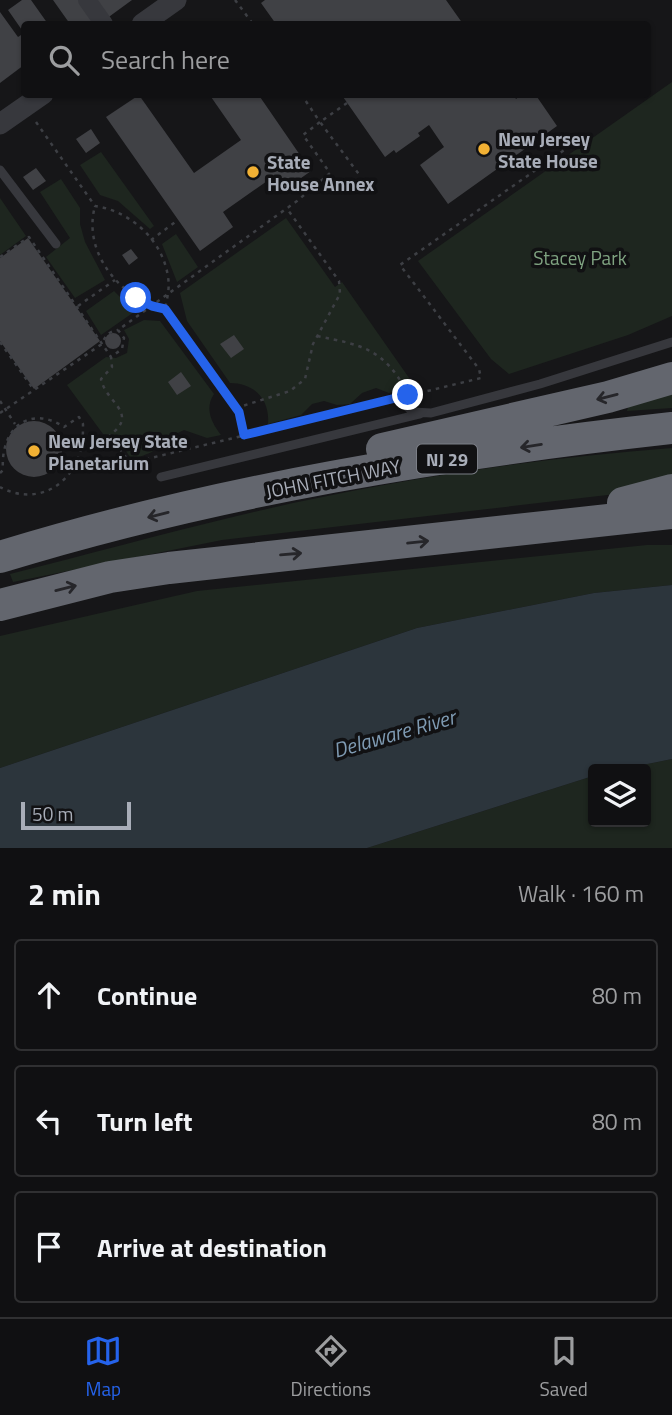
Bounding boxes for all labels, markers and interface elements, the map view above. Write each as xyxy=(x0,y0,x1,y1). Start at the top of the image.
search box xyxy=(21,21,651,98)
text: Search here xyxy=(101,40,230,79)
icon: search xyxy=(45,41,83,79)
place label: New Jersey State House xyxy=(498,124,598,175)
marker: New Jersey State House xyxy=(476,141,492,157)
place label: State House Annex xyxy=(267,147,374,198)
marker: State House Annex xyxy=(245,164,261,180)
park label: Stacey Park xyxy=(533,243,627,272)
route start xyxy=(120,282,151,313)
route end xyxy=(392,379,423,410)
one-way arrow xyxy=(596,391,618,404)
place label: New Jersey State Planetarium xyxy=(48,426,188,477)
one-way arrow xyxy=(520,440,543,453)
marker: New Jersey State Planetarium xyxy=(26,443,42,459)
road number: NJ 29 xyxy=(417,444,477,474)
street label: JOHN FITCH WAY xyxy=(263,451,404,505)
one-way arrow xyxy=(147,509,170,522)
one-way arrow xyxy=(406,536,429,549)
one-way arrow xyxy=(279,547,302,560)
one-way arrow xyxy=(54,581,77,594)
water label: Delaware River xyxy=(329,700,461,766)
map controls xyxy=(588,764,651,827)
button: layers xyxy=(588,764,651,827)
scale bar xyxy=(21,799,131,831)
text: 50 m xyxy=(32,799,73,828)
text: 2 min xyxy=(28,871,101,917)
text: Walk · 160 m xyxy=(518,876,644,911)
icon: ahead xyxy=(30,976,68,1014)
text: Continue xyxy=(97,976,197,1015)
text: 80 m xyxy=(592,978,642,1013)
icon: left xyxy=(30,1102,68,1140)
text: Turn left xyxy=(97,1102,192,1141)
text: 80 m xyxy=(592,1104,642,1139)
icon: arrive xyxy=(30,1228,68,1266)
text: Arrive at destination xyxy=(97,1228,327,1267)
tab: Map xyxy=(84,1332,122,1403)
tab: Directions xyxy=(291,1332,371,1403)
tab: Saved xyxy=(539,1332,588,1403)

